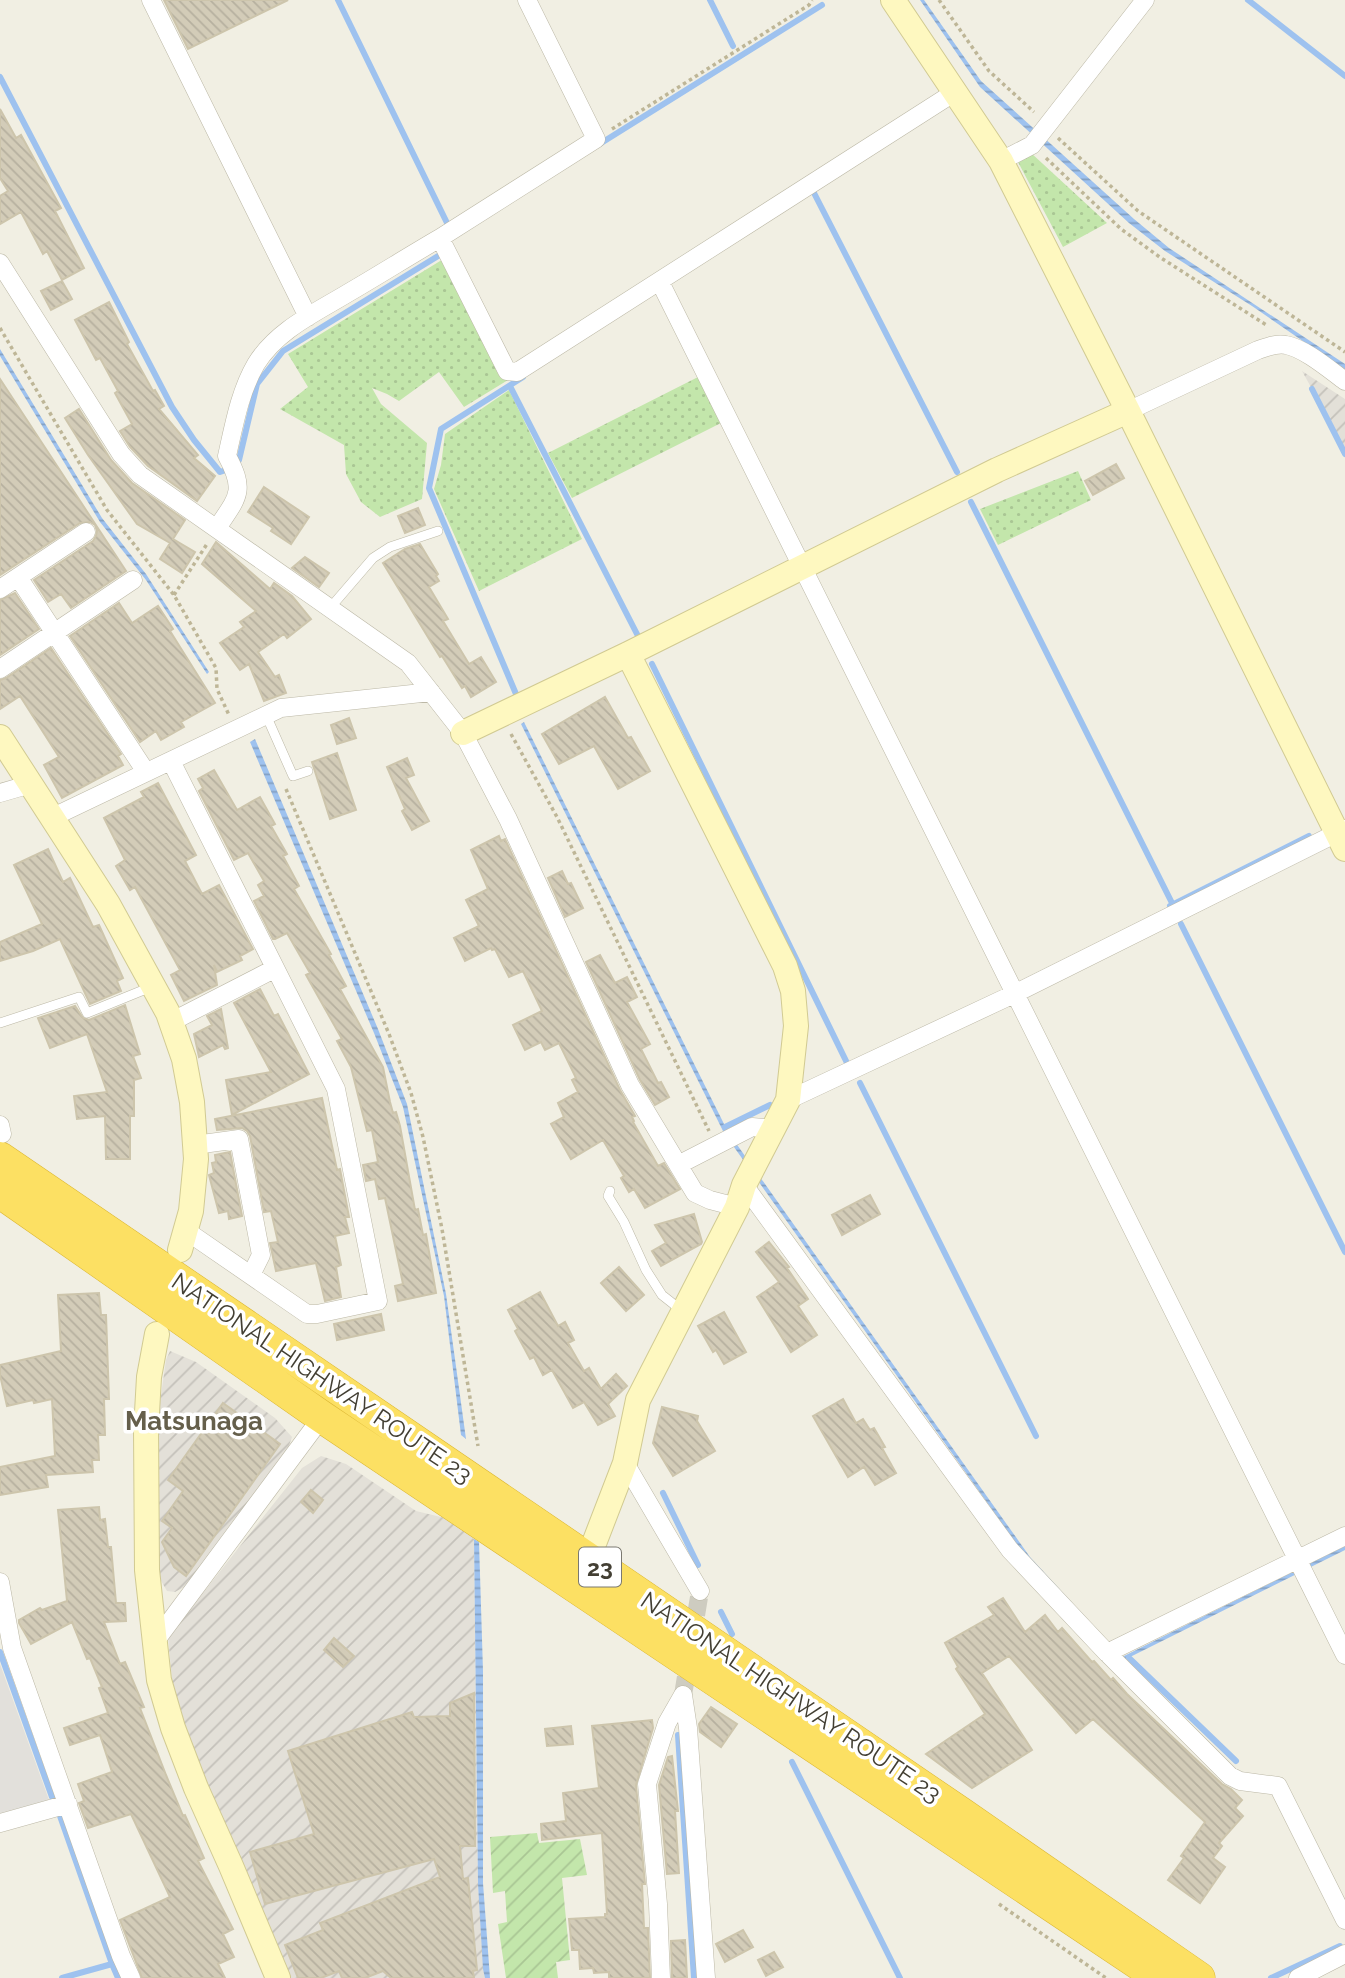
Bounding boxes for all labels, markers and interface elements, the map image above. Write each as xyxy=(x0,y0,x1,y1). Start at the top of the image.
street label: NATIONAL HIGHWAY ROUTE 23 xyxy=(166,1266,478,1490)
district label: Matsunaga xyxy=(125,1406,263,1436)
road number: 23 xyxy=(579,1548,621,1586)
street label: NATIONAL HIGHWAY ROUTE 23 xyxy=(635,1585,947,1809)

